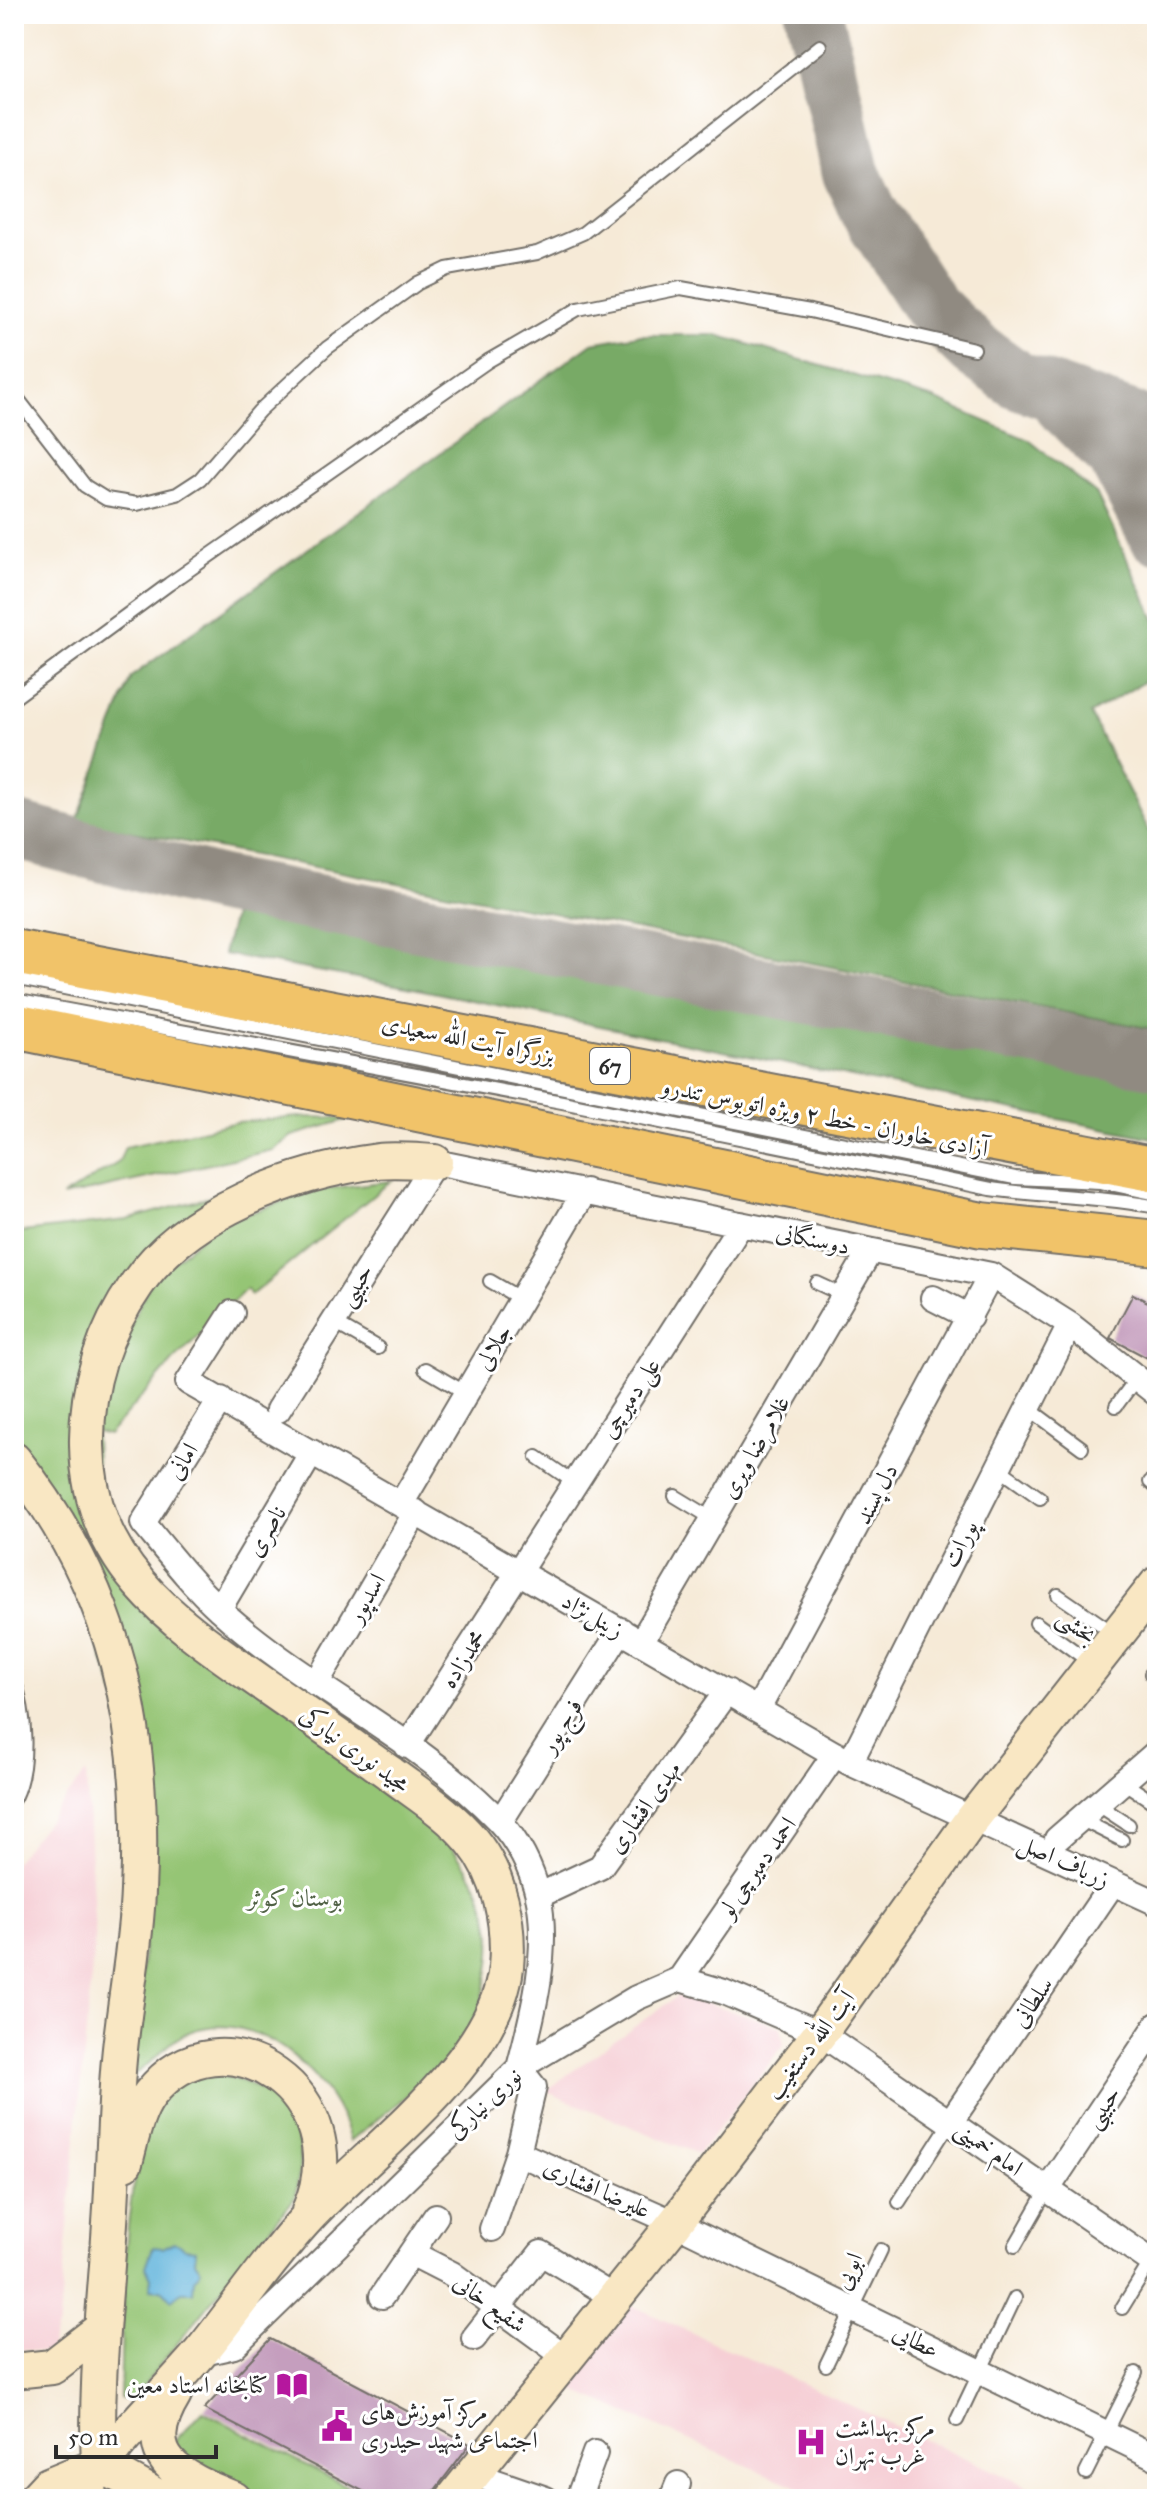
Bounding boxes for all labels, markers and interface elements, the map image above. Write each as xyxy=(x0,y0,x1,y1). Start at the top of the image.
street label: بزرگراه آیت الله سعیدی xyxy=(379,1004,558,1070)
road number: 67 xyxy=(590,1048,630,1084)
street label: آزادی خاوران - خط ۲ ویژه اتوبوس تندرو xyxy=(656,1070,993,1164)
street label: دوسنگانی xyxy=(773,1217,853,1261)
street label: حبیبی xyxy=(330,1258,384,1315)
street label: جلالی xyxy=(468,1319,518,1375)
street label: علی دمیرچی xyxy=(593,1352,669,1445)
street label: غلامرضا ویری xyxy=(713,1390,798,1505)
street label: امانی xyxy=(159,1437,205,1485)
street label: دل پسند xyxy=(848,1458,905,1530)
street label: ناصری xyxy=(239,1500,294,1563)
street label: پورات xyxy=(935,1514,987,1574)
street label: اسدپور xyxy=(339,1568,394,1631)
street label: زینل‌نژاد xyxy=(555,1585,630,1647)
street label: بخشی xyxy=(1050,1602,1103,1652)
street label: محمدزاده xyxy=(433,1624,493,1694)
street label: فرج پور xyxy=(532,1693,594,1764)
street label: مجید نوری نیارکی xyxy=(294,1699,416,1799)
street label: مهدی افشاری xyxy=(600,1755,688,1859)
street label: احمد دمیرچی لو xyxy=(710,1811,803,1925)
street label: زرباف اصل xyxy=(1013,1827,1115,1896)
park label: بوستان کوثر xyxy=(244,1883,343,1913)
street label: سلطانی xyxy=(1004,1971,1060,2033)
street label: آیت الله دستغیب xyxy=(756,1979,864,2107)
street label: نوری نیارکی xyxy=(440,2061,528,2145)
street label: حبیبی xyxy=(1077,2080,1131,2137)
street label: امام خمینی xyxy=(946,2113,1029,2188)
street label: علیرضا افشاری xyxy=(539,2151,655,2225)
street label: ابویی xyxy=(827,2248,869,2294)
street label: شفیع خانی xyxy=(443,2266,532,2345)
street label: عطایی xyxy=(888,2317,944,2365)
library icon: کتابخانه استاد معین xyxy=(275,2368,309,2402)
place label: کتابخانه استاد معین xyxy=(127,2370,268,2400)
place label: مرکز آموزش‌های اجتماعی شهید حیدری xyxy=(361,2397,538,2455)
scale bar xyxy=(56,2409,216,2459)
public building icon: مرکز آموزش‌های اجتماعی شهید حیدری xyxy=(320,2409,354,2443)
place label: مرکز بهداشت غرب تهران xyxy=(835,2413,935,2473)
text: 50 m xyxy=(68,2422,118,2452)
hospital icon: مرکز بهداشت غرب تهران xyxy=(794,2425,828,2459)

